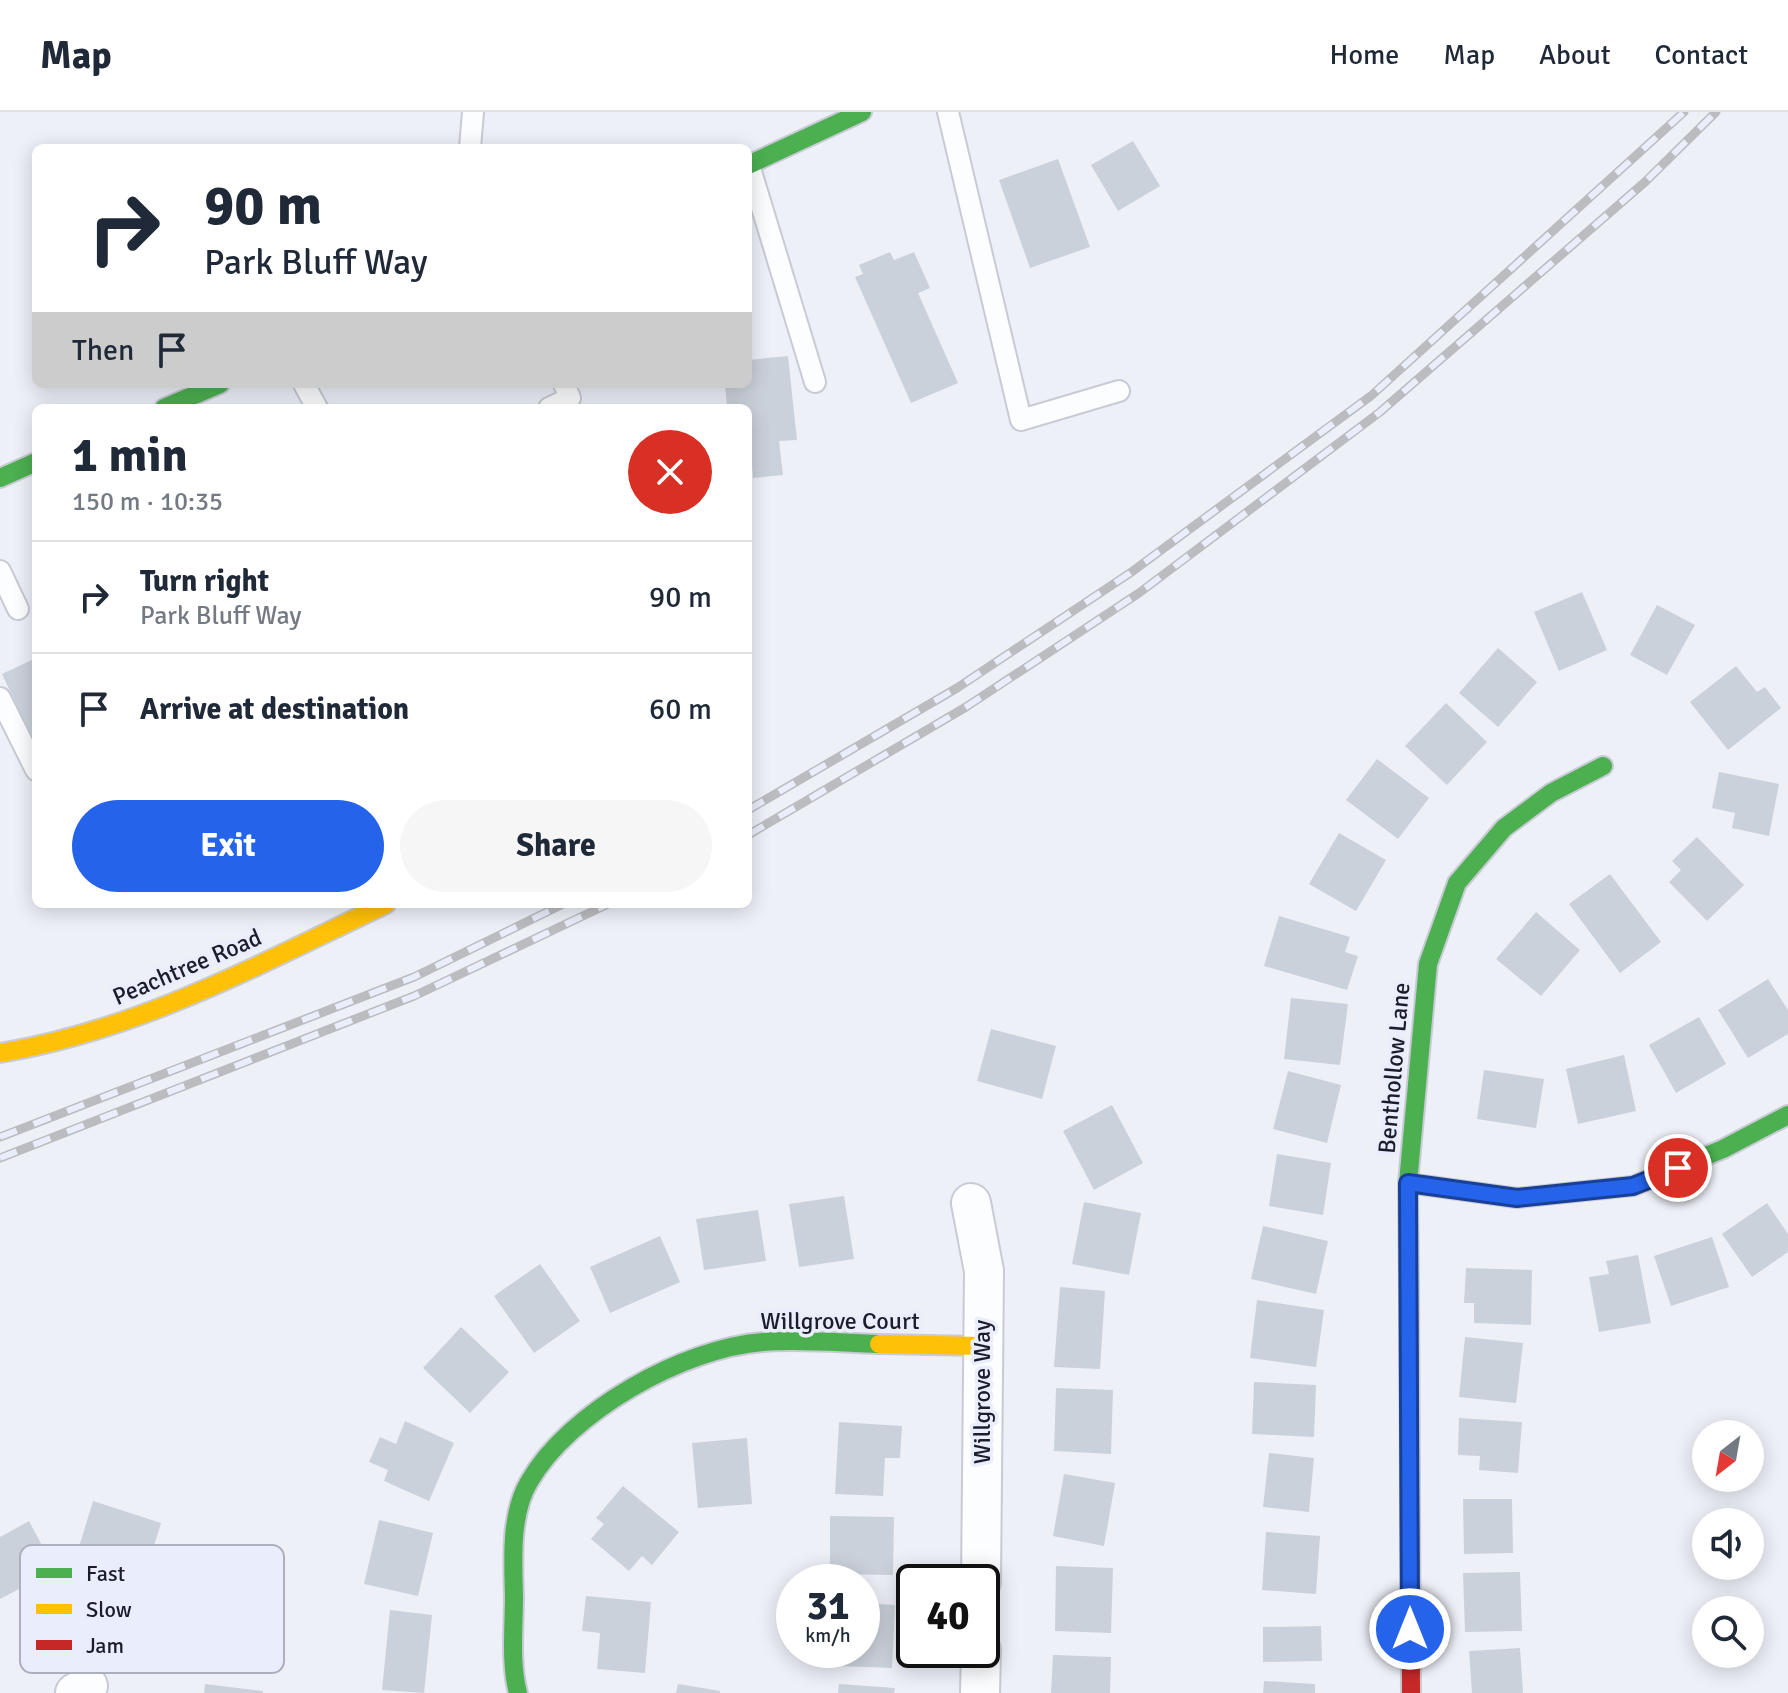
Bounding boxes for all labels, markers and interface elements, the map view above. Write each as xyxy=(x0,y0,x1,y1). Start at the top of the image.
text: Map xyxy=(40,32,112,79)
text: Home xyxy=(1330,38,1399,72)
text: Map xyxy=(1443,38,1495,72)
text: About xyxy=(1539,38,1611,72)
text: Contact xyxy=(1655,38,1748,72)
text: 90 m xyxy=(204,171,322,240)
icon: right xyxy=(72,176,176,280)
text: Park Bluff Way xyxy=(204,240,428,285)
icon: arrive xyxy=(150,328,194,372)
text: Then xyxy=(72,332,134,369)
text: 1 min xyxy=(72,426,188,485)
button: close xyxy=(628,430,712,514)
text: 150 m · 10:35 xyxy=(72,486,223,518)
text: Turn right xyxy=(140,563,269,600)
icon: right xyxy=(72,575,116,619)
text: 90 m xyxy=(649,579,712,616)
text: Park Bluff Way xyxy=(140,600,302,632)
icon: arrive xyxy=(72,687,116,731)
text: Arrive at destination xyxy=(140,691,409,728)
text: 60 m xyxy=(649,691,712,728)
button: Exit xyxy=(72,800,384,892)
button: Share xyxy=(400,800,712,892)
street label: Peachtree Road xyxy=(108,922,266,1012)
street label: Benthollow Lane xyxy=(1372,981,1416,1155)
pin xyxy=(1644,1134,1712,1202)
icon: arrive xyxy=(1656,1146,1700,1190)
street label: Willgrove Court xyxy=(760,1306,920,1336)
street label: Willgrove Way xyxy=(967,1320,997,1464)
north arrow xyxy=(1692,1420,1764,1492)
map controls xyxy=(1692,1420,1764,1668)
button: sound xyxy=(1692,1508,1764,1580)
legend xyxy=(20,1545,284,1673)
text: Fast xyxy=(86,1560,126,1587)
speed limit sign: 40 xyxy=(896,1564,1000,1668)
text: 31 xyxy=(806,1581,850,1631)
position arrow xyxy=(1368,1587,1452,1671)
text: Slow xyxy=(86,1596,132,1623)
button: search xyxy=(1692,1596,1764,1668)
text: km/h xyxy=(805,1623,851,1648)
text: Jam xyxy=(86,1632,124,1659)

